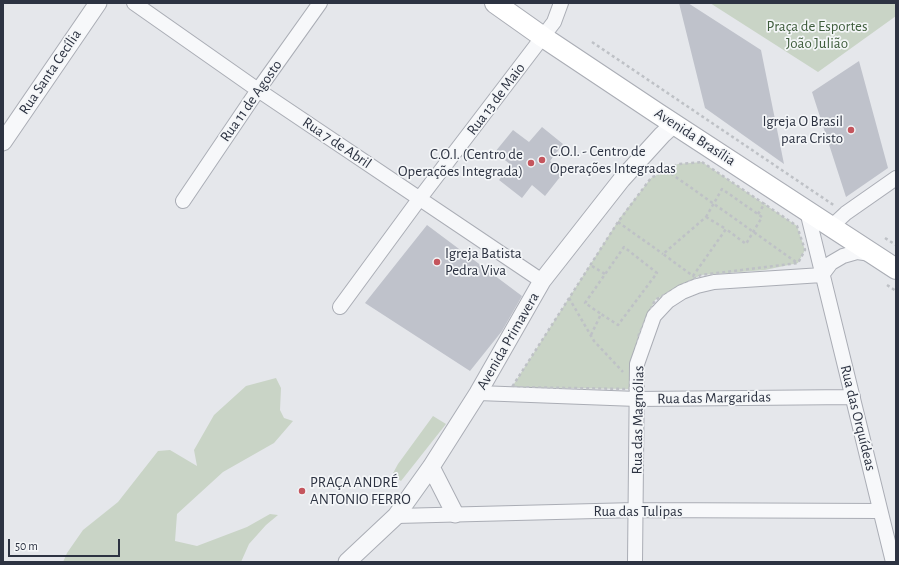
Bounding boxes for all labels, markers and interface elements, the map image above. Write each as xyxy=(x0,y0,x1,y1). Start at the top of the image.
park label: Praça de Esportes João Julião xyxy=(767,17,867,52)
street label: Rua Santa Cecília xyxy=(15,26,85,118)
street label: Rua 11 de Agosto xyxy=(216,57,286,145)
street label: Rua 13 de Maio xyxy=(463,59,529,139)
street label: Avenida Brasília xyxy=(651,104,739,170)
place label: Igreja O Brasil para Cristo xyxy=(763,112,843,147)
street label: Rua 7 de Abril xyxy=(299,113,375,173)
marker: Igreja O Brasil para Cristo xyxy=(846,125,856,135)
place label: C.O.I. - Centro de Operações Integradas xyxy=(550,142,676,177)
place label: C.O.I. (Centro de Operações Integrada) xyxy=(398,145,523,180)
marker: C.O.I. - Centro de Operações Integradas xyxy=(537,155,547,165)
marker: C.O.I. (Centro de Operações Integrada) xyxy=(526,158,536,168)
place label: Igreja Batista Pedra Viva xyxy=(445,244,522,279)
marker: Igreja Batista Pedra Viva xyxy=(432,257,442,267)
street label: Avenida Primavera xyxy=(473,289,543,393)
street label: Rua das Orquídeas xyxy=(836,363,880,473)
street label: Rua das Magnólias xyxy=(628,366,648,474)
street label: Rua das Margaridas xyxy=(657,388,771,408)
place label: PRAÇA ANDRÉ ANTONIO FERRO xyxy=(310,473,411,508)
marker: PRAÇA ANDRÉ ANTONIO FERRO xyxy=(297,486,307,496)
street label: Rua das Tulipas xyxy=(593,502,683,520)
scale bar xyxy=(10,531,122,557)
text: 50 m xyxy=(15,540,38,552)

